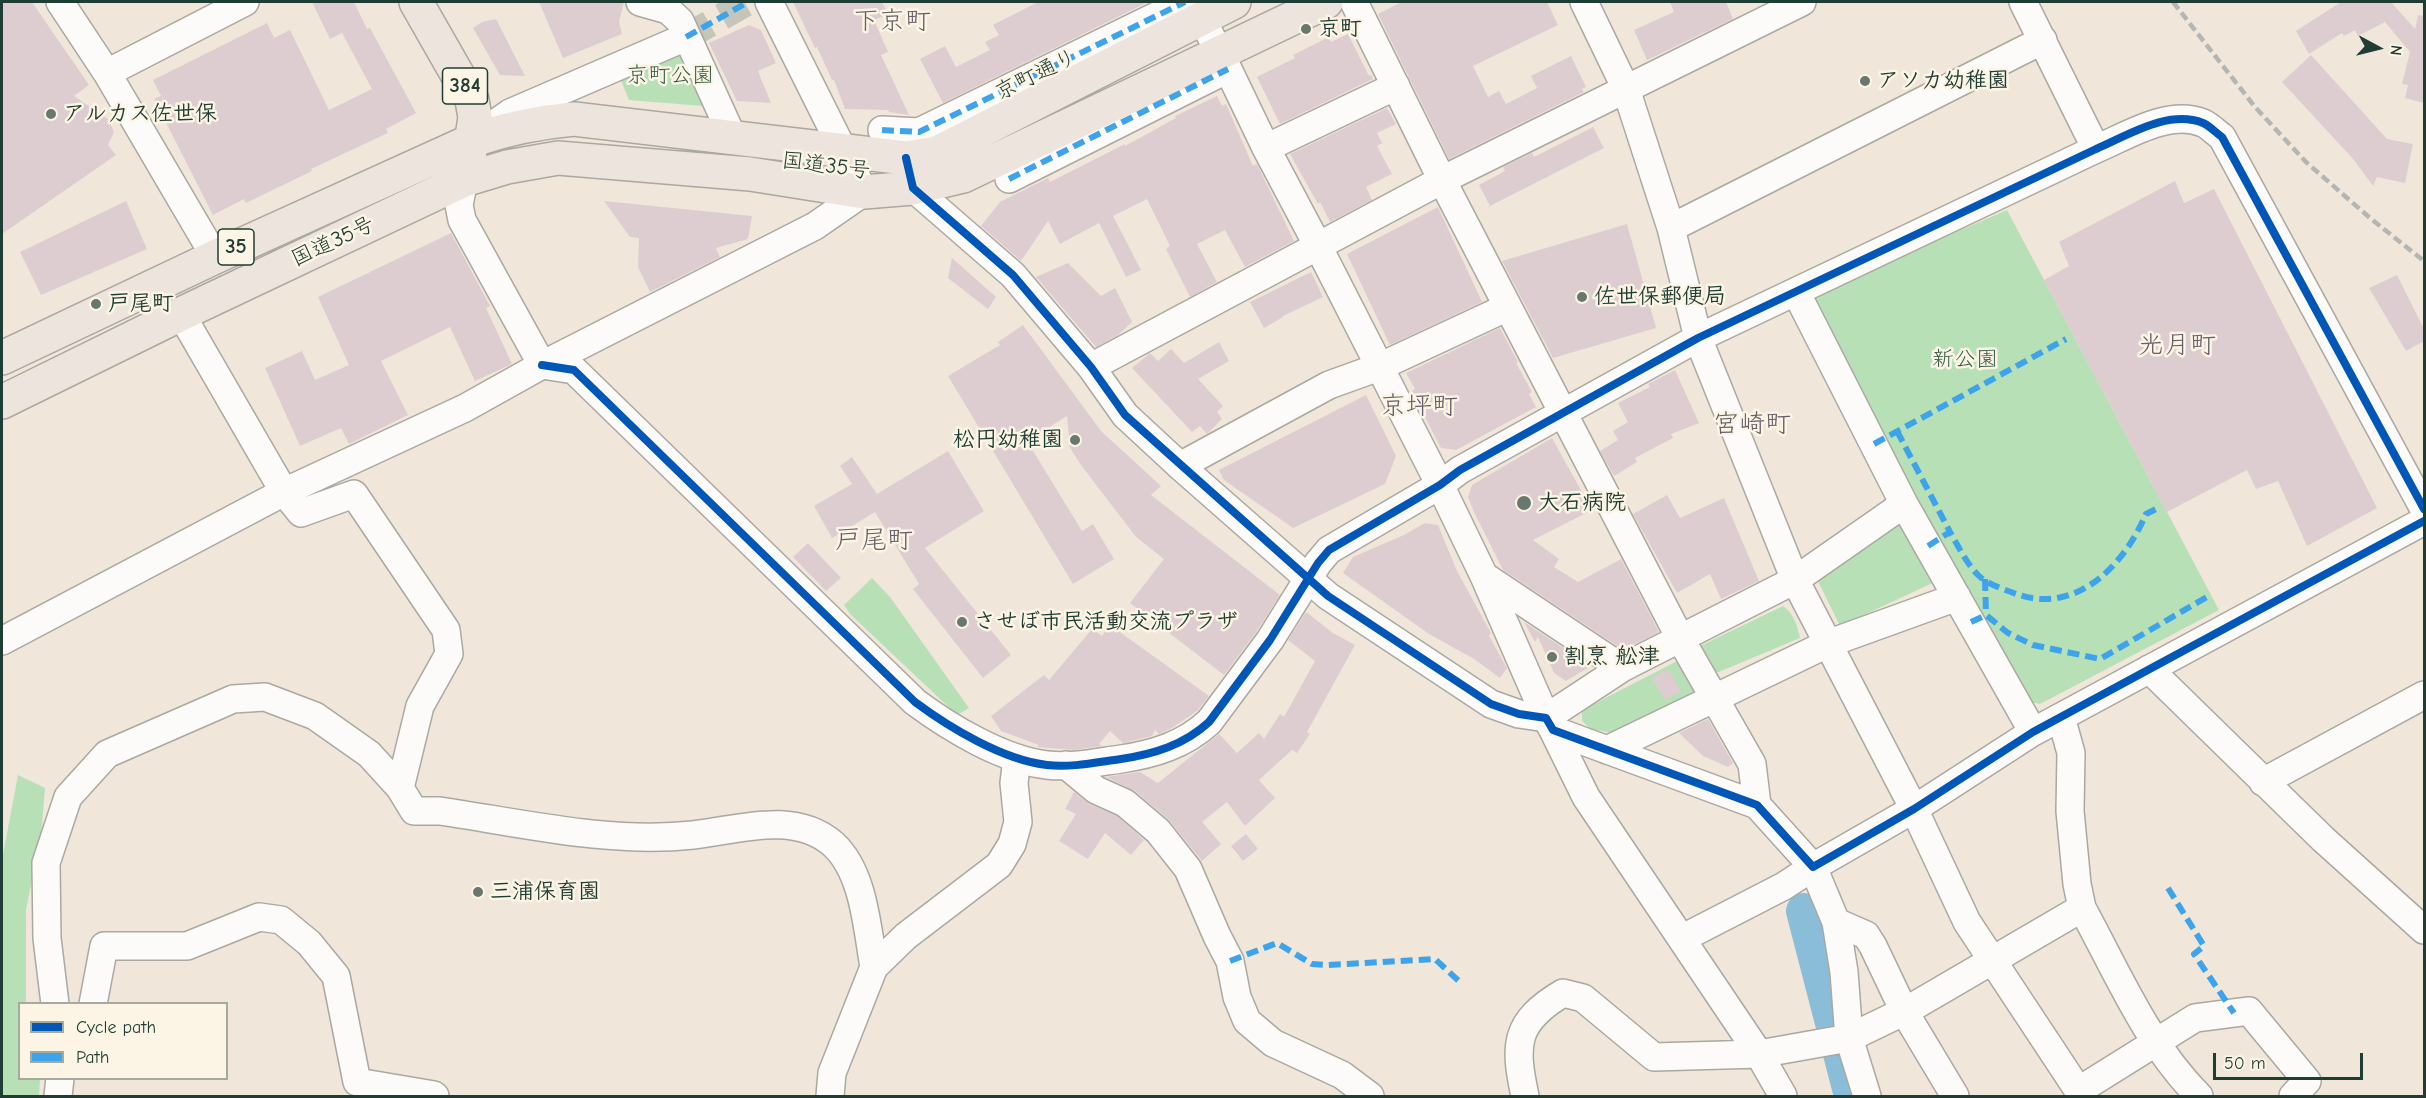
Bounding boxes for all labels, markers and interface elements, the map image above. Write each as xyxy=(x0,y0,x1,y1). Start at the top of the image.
district label: 下京町 xyxy=(853,6,931,38)
place label: 京町 xyxy=(1318,16,1362,42)
north arrow xyxy=(2348,18,2408,78)
marker: 京町 xyxy=(1299,22,1313,36)
street label: 京町通り xyxy=(991,44,1081,106)
text: N xyxy=(2386,44,2405,56)
park label: 京町公園 xyxy=(626,63,714,89)
road number: 384 xyxy=(442,68,488,104)
place label: アソカ幼稚園 xyxy=(1877,68,2009,94)
marker: アソカ幼稚園 xyxy=(1858,74,1872,88)
place label: アルカス佐世保 xyxy=(63,101,217,127)
marker: アルカス佐世保 xyxy=(44,107,58,121)
street label: 国道35号 xyxy=(780,147,872,185)
street label: 国道35号 xyxy=(287,211,379,273)
road number: 35 xyxy=(218,229,254,265)
place label: 佐世保郵便局 xyxy=(1594,284,1726,310)
marker: 佐世保郵便局 xyxy=(1575,290,1589,304)
place label: 戸尾町 xyxy=(108,291,174,317)
marker: 戸尾町 xyxy=(89,297,103,311)
district label: 光月町 xyxy=(2138,330,2216,362)
park label: 新公園 xyxy=(1932,347,1998,373)
district label: 京坪町 xyxy=(1380,391,1458,423)
district label: 宮崎町 xyxy=(1713,409,1791,441)
place label: 松円幼稚園 xyxy=(953,427,1063,453)
marker: 松円幼稚園 xyxy=(1068,433,1082,447)
place label: 大石病院 xyxy=(1538,490,1626,516)
marker: 大石病院 xyxy=(1515,494,1533,512)
district label: 戸尾町 xyxy=(835,525,913,557)
place label: させぼ市民活動交流プラザ xyxy=(974,609,1238,635)
marker: させぼ市民活動交流プラザ xyxy=(955,615,969,629)
place label: 割烹 舩津 xyxy=(1564,644,1660,670)
marker: 割烹 舩津 xyxy=(1545,650,1559,664)
place label: 三浦保育園 xyxy=(490,879,600,905)
marker: 三浦保育園 xyxy=(471,885,485,899)
legend xyxy=(18,1002,228,1080)
text: Cycle path xyxy=(76,1017,156,1038)
scale bar xyxy=(2216,1041,2366,1079)
text: Path xyxy=(76,1047,109,1068)
text: 50 m xyxy=(2224,1053,2266,1074)

